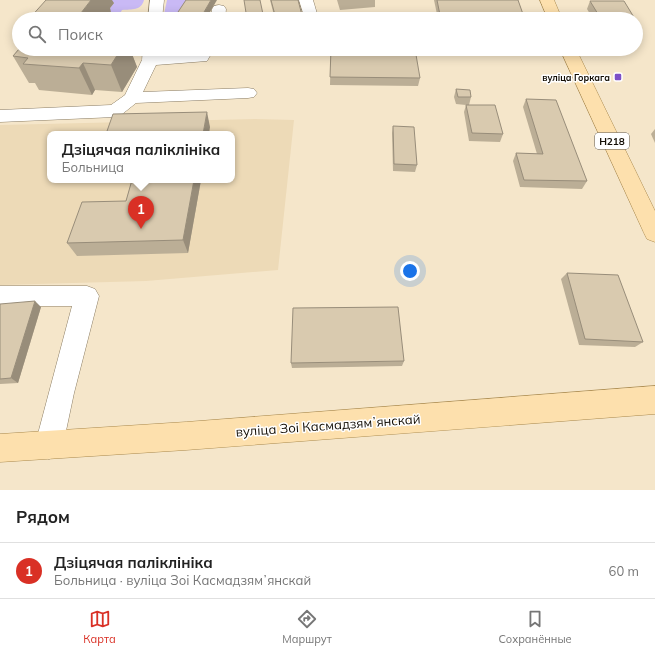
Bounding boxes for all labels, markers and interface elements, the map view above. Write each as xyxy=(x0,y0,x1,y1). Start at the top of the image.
search box xyxy=(12,12,643,56)
icon: search xyxy=(26,23,48,45)
text: Поиск xyxy=(58,25,103,44)
place label: вуліца Горкага xyxy=(542,72,610,84)
marker: вуліца Горкага xyxy=(613,72,623,82)
popup xyxy=(47,131,235,183)
road number: Н218 xyxy=(595,133,629,149)
text: Дзіцячая паліклініка xyxy=(62,140,220,159)
text: Больница xyxy=(62,159,124,175)
pin: 1 xyxy=(128,196,154,229)
your location xyxy=(400,261,420,281)
street label: вуліца Зоі Касмадзямʼянскай xyxy=(235,411,421,439)
text: Рядом xyxy=(16,506,70,527)
text: Дзіцячая паліклініка xyxy=(54,553,213,572)
text: 1 xyxy=(25,563,33,579)
text: 60 m xyxy=(609,563,639,579)
text: Больница · вуліца Зоі Касмадзямʼянскай xyxy=(54,572,311,588)
tab: Карта xyxy=(83,608,116,646)
tab: Маршрут xyxy=(282,608,332,646)
tab: Сохранённые xyxy=(498,608,572,646)

